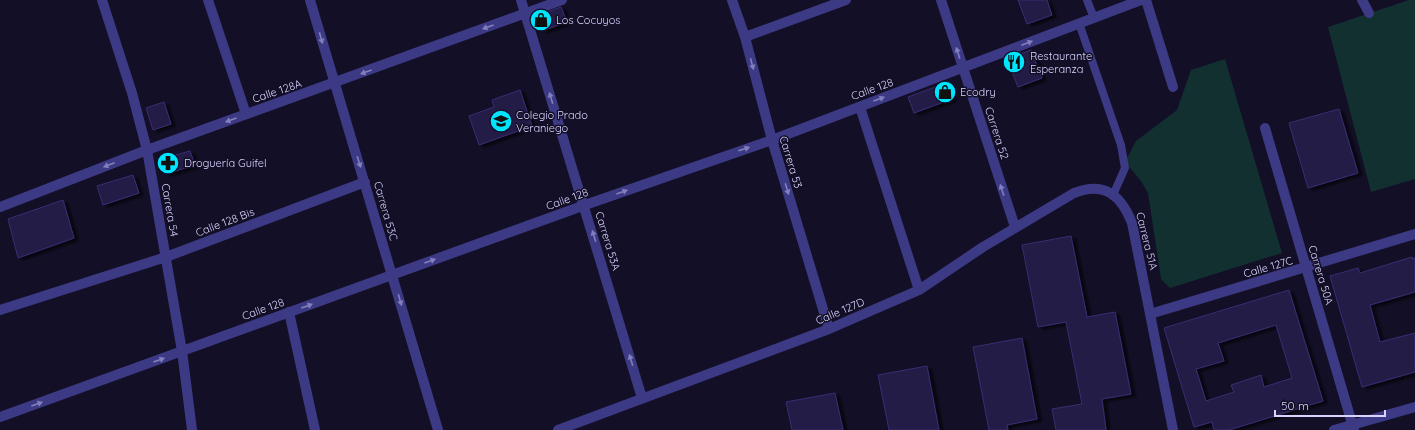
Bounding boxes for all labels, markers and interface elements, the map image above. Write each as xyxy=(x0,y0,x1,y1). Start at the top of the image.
shop icon: Los Cocuyos xyxy=(528,7,554,33)
place label: Los Cocuyos xyxy=(556,13,620,27)
one-way arrow xyxy=(482,24,494,30)
one-way arrow xyxy=(318,32,324,44)
one-way arrow xyxy=(1022,40,1034,46)
one-way arrow xyxy=(955,47,961,59)
restaurant icon: Restaurante Esperanza xyxy=(1001,49,1027,75)
place label: Restaurante Esperanza xyxy=(1030,49,1092,76)
one-way arrow xyxy=(749,58,755,70)
one-way arrow xyxy=(360,69,372,75)
street label: Calle 128 xyxy=(849,75,895,103)
street label: Calle 128A xyxy=(250,76,304,106)
shop icon: Ecodry xyxy=(932,79,958,105)
place label: Ecodry xyxy=(960,85,996,99)
one-way arrow xyxy=(548,92,554,104)
one-way arrow xyxy=(874,96,886,102)
street label: Carrera 52 xyxy=(982,105,1012,161)
school or university icon: Colegio Prado Veraniego xyxy=(488,108,514,134)
place label: Colegio Prado Veraniego xyxy=(516,108,588,135)
one-way arrow xyxy=(224,117,236,123)
street label: Carrera 53 xyxy=(776,134,806,190)
one-way arrow xyxy=(739,146,751,152)
pharmacy icon: Droguería Guifel xyxy=(155,150,181,176)
place label: Droguería Guifel xyxy=(184,156,267,170)
one-way arrow xyxy=(356,156,362,168)
one-way arrow xyxy=(102,163,114,169)
street label: Carrera 53C xyxy=(371,180,401,242)
street label: Carrera 54 xyxy=(158,182,182,238)
one-way arrow xyxy=(784,184,790,196)
one-way arrow xyxy=(999,184,1005,196)
street label: Calle 128 xyxy=(544,185,590,213)
one-way arrow xyxy=(616,189,628,195)
street label: Calle 128 Bis xyxy=(194,204,256,240)
street label: Carrera 53A xyxy=(592,210,624,272)
street label: Carrera 51A xyxy=(1133,211,1161,271)
one-way arrow xyxy=(591,230,597,242)
street label: Carrera 50A xyxy=(1305,243,1337,307)
street label: Calle 127C xyxy=(1242,253,1294,281)
one-way arrow xyxy=(424,258,436,264)
one-way arrow xyxy=(397,294,403,306)
street label: Calle 127D xyxy=(814,294,867,328)
street label: Calle 128 xyxy=(240,295,286,323)
one-way arrow xyxy=(302,302,314,308)
one-way arrow xyxy=(628,354,634,366)
one-way arrow xyxy=(153,356,165,362)
scale bar xyxy=(1275,392,1385,418)
text: 50 m xyxy=(1281,398,1309,413)
one-way arrow xyxy=(31,401,43,407)

